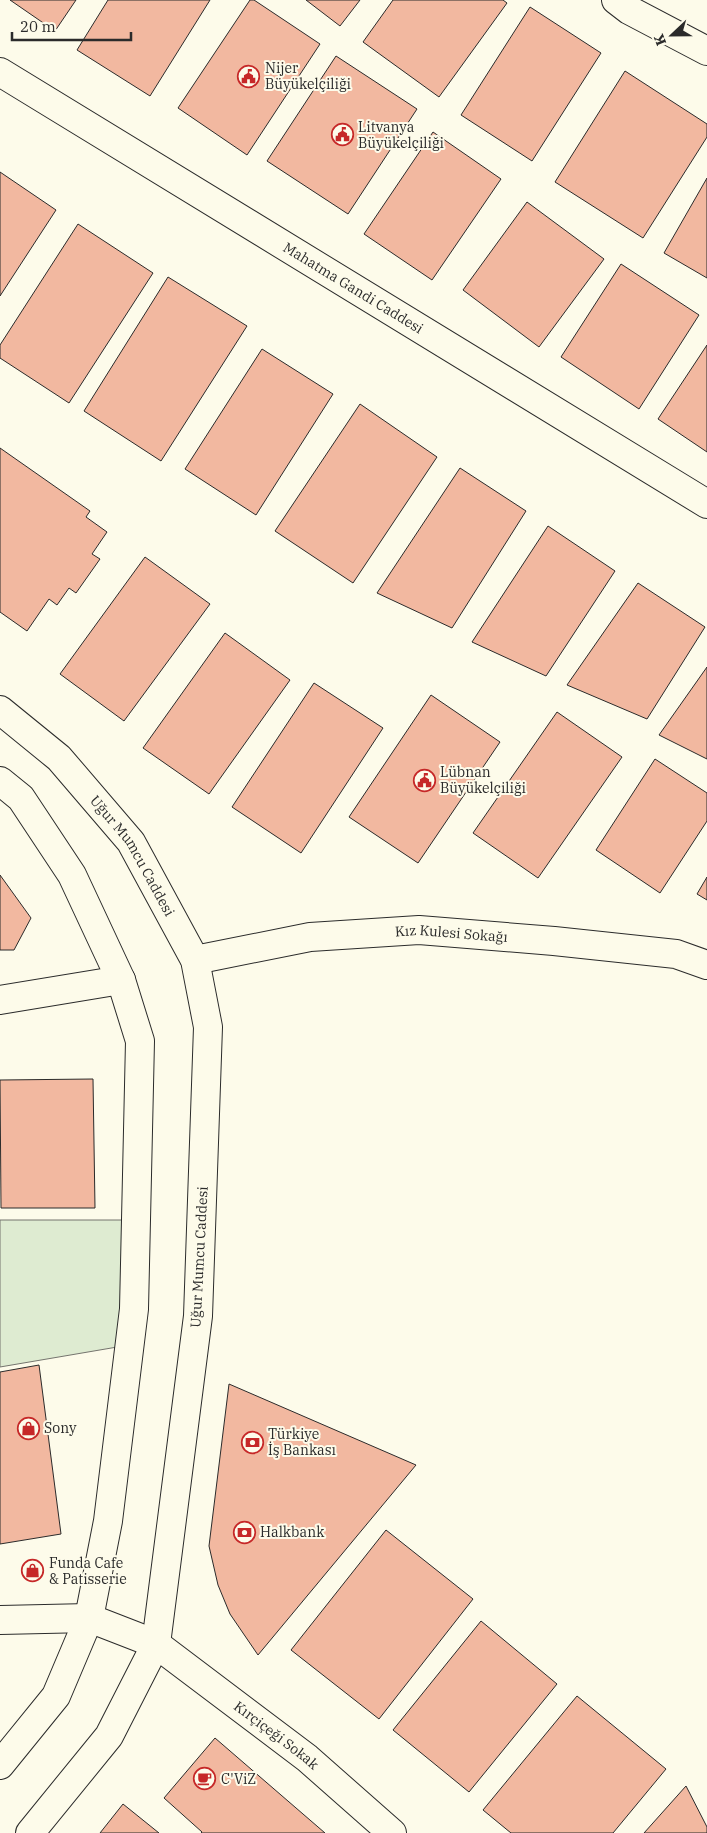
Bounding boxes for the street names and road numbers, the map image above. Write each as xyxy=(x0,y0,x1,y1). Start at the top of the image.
street label: Mahatma Gandi Caddesi xyxy=(280,238,427,337)
street label: Uğur Mumcu Caddesi xyxy=(86,792,179,919)
street label: Kız Kulesi Sokağı xyxy=(394,921,508,946)
street label: Uğur Mumcu Caddesi xyxy=(186,1186,212,1328)
street label: Kırçiçeği Sokak xyxy=(230,1697,323,1774)

